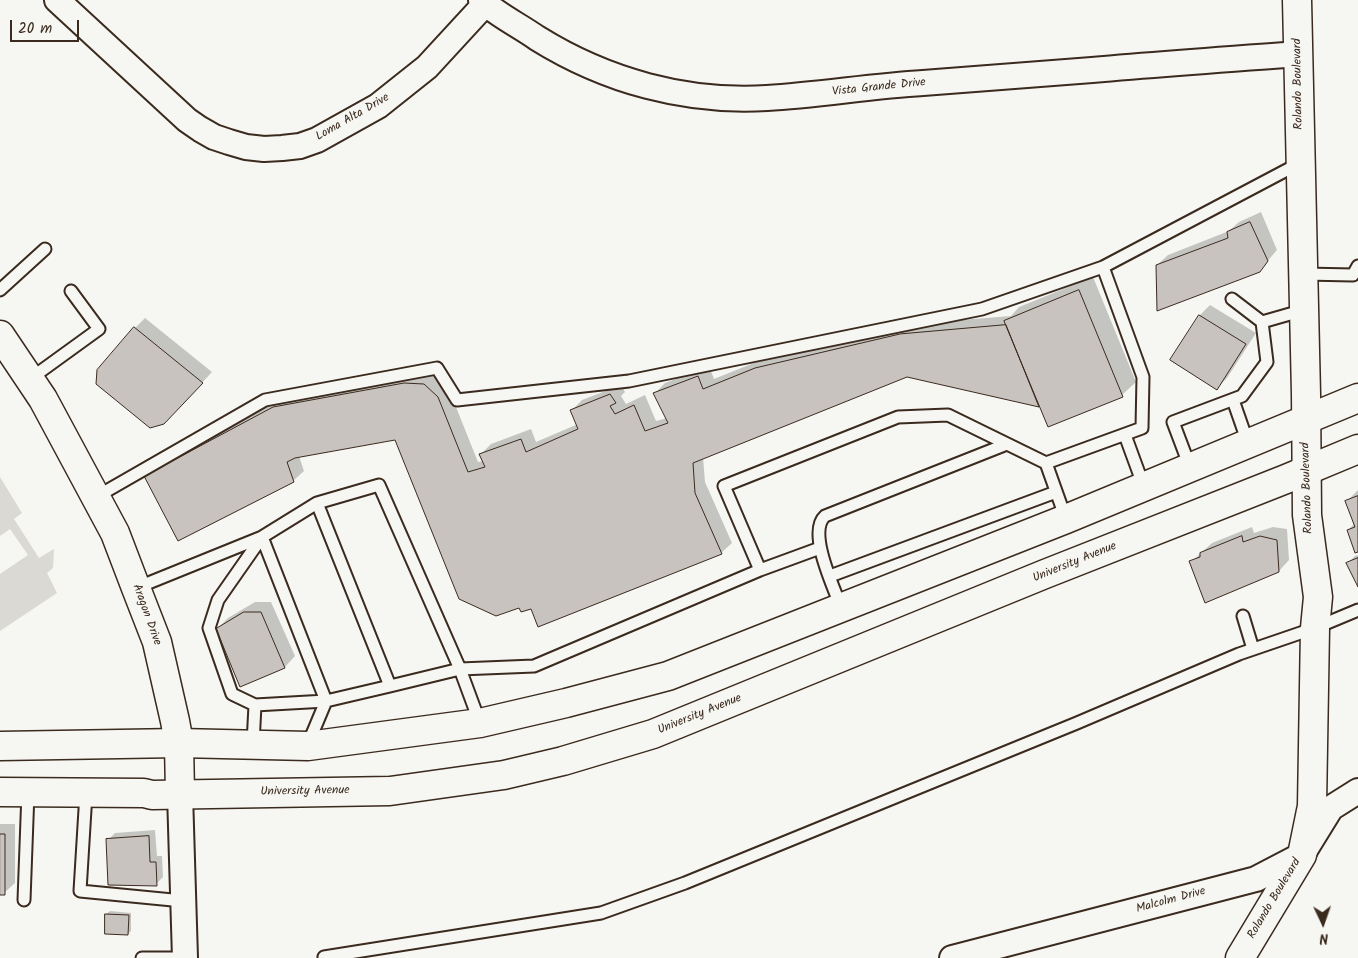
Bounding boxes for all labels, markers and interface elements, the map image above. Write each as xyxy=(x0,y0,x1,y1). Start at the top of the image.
scale bar xyxy=(12,10,81,42)
text: 20 m xyxy=(18,17,52,41)
street label: Rolando Boulevard xyxy=(1291,38,1307,130)
street label: Vista Grande Drive xyxy=(832,76,926,100)
street label: Loma Alta Drive xyxy=(314,91,392,145)
street label: Rolando Boulevard xyxy=(1299,442,1317,534)
street label: University Avenue xyxy=(1031,540,1119,586)
street label: Aragon Drive xyxy=(128,582,164,648)
street label: University Avenue xyxy=(656,692,744,738)
street label: University Avenue xyxy=(260,784,350,800)
street label: Rolando Boulevard xyxy=(1245,856,1305,942)
street label: Malcolm Drive xyxy=(1135,885,1207,917)
north arrow xyxy=(1298,898,1348,948)
text: N xyxy=(1319,927,1329,949)

